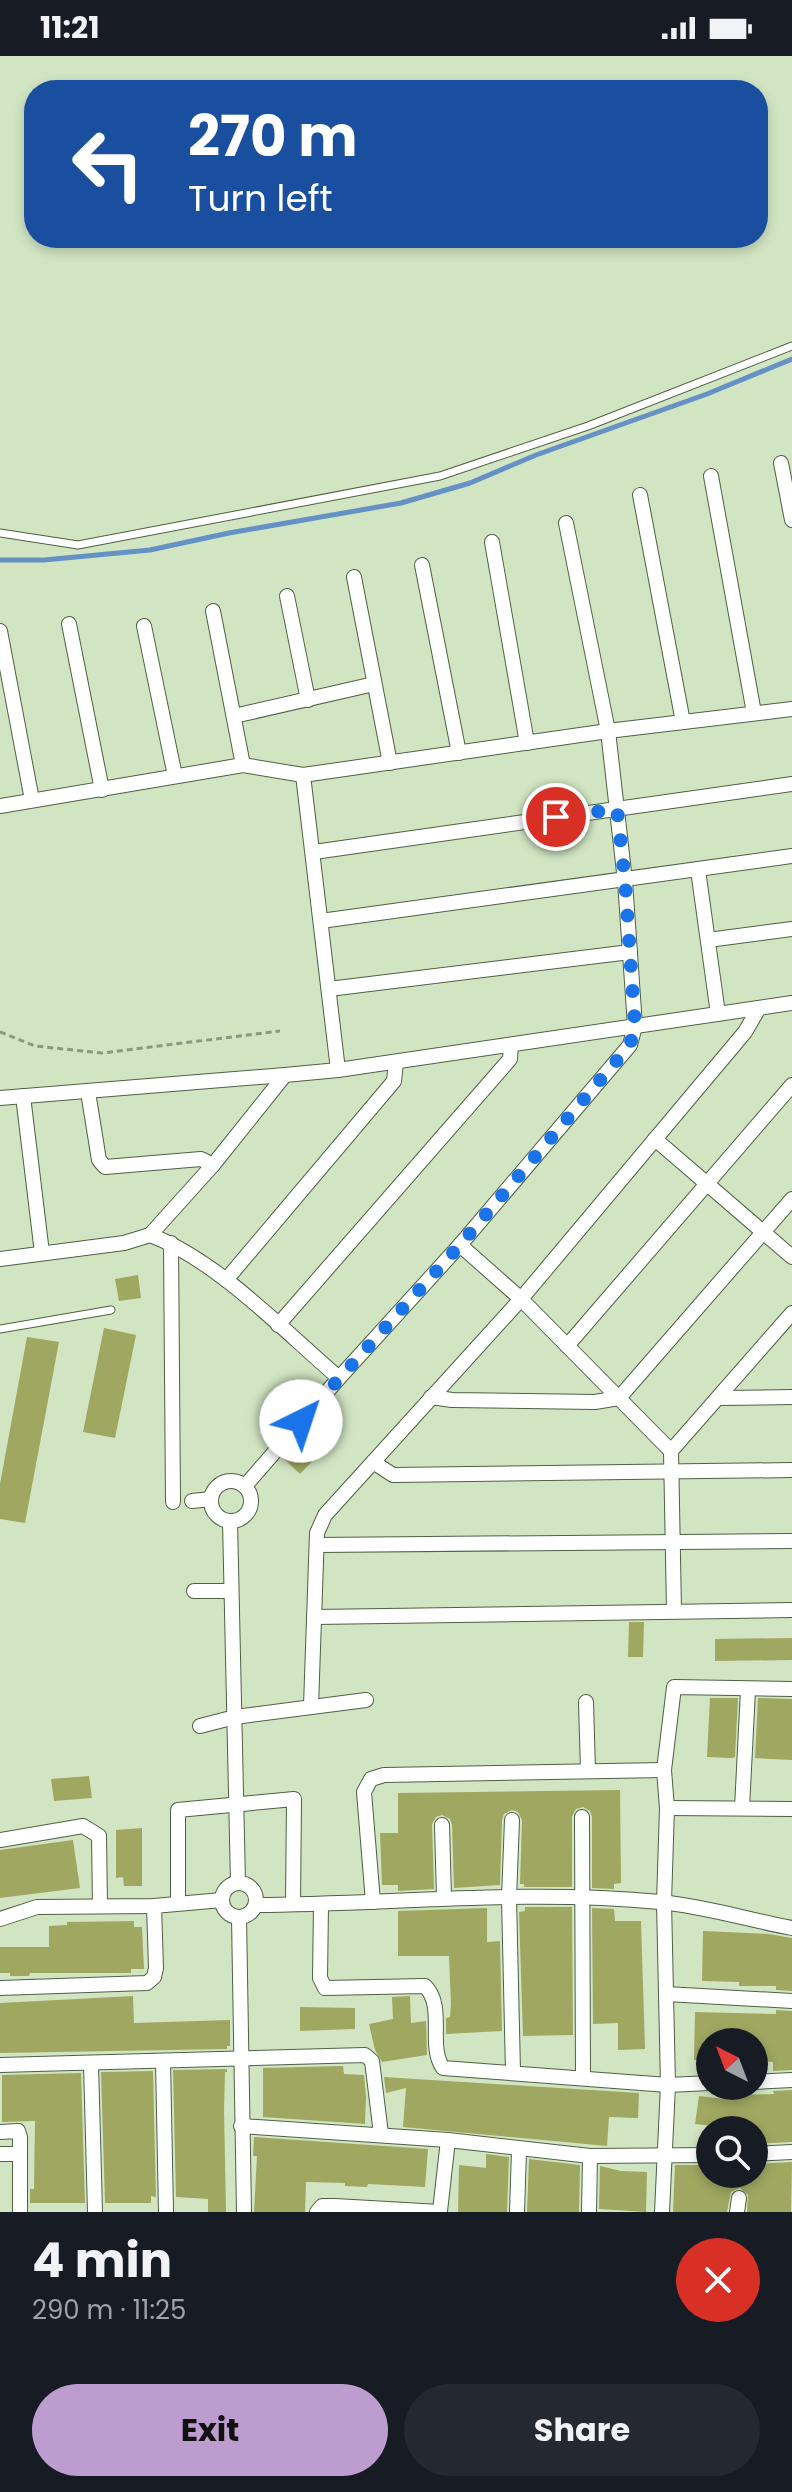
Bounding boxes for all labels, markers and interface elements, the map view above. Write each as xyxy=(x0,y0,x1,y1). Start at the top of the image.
text: 11:21 xyxy=(40,6,100,49)
text: 270 m xyxy=(188,97,358,176)
icon: left xyxy=(56,112,160,216)
text: Turn left xyxy=(188,173,333,224)
pin xyxy=(522,783,590,851)
icon: arrive xyxy=(534,795,578,839)
position arrow xyxy=(259,1379,343,1463)
north arrow xyxy=(696,2028,768,2100)
map controls xyxy=(696,2028,768,2188)
button: search xyxy=(696,2116,768,2188)
text: 4 min xyxy=(32,2227,172,2294)
button: close xyxy=(676,2238,760,2322)
text: 290 m · 11:25 xyxy=(32,2292,186,2328)
button: Exit xyxy=(32,2384,388,2476)
button: Share xyxy=(404,2384,760,2476)

